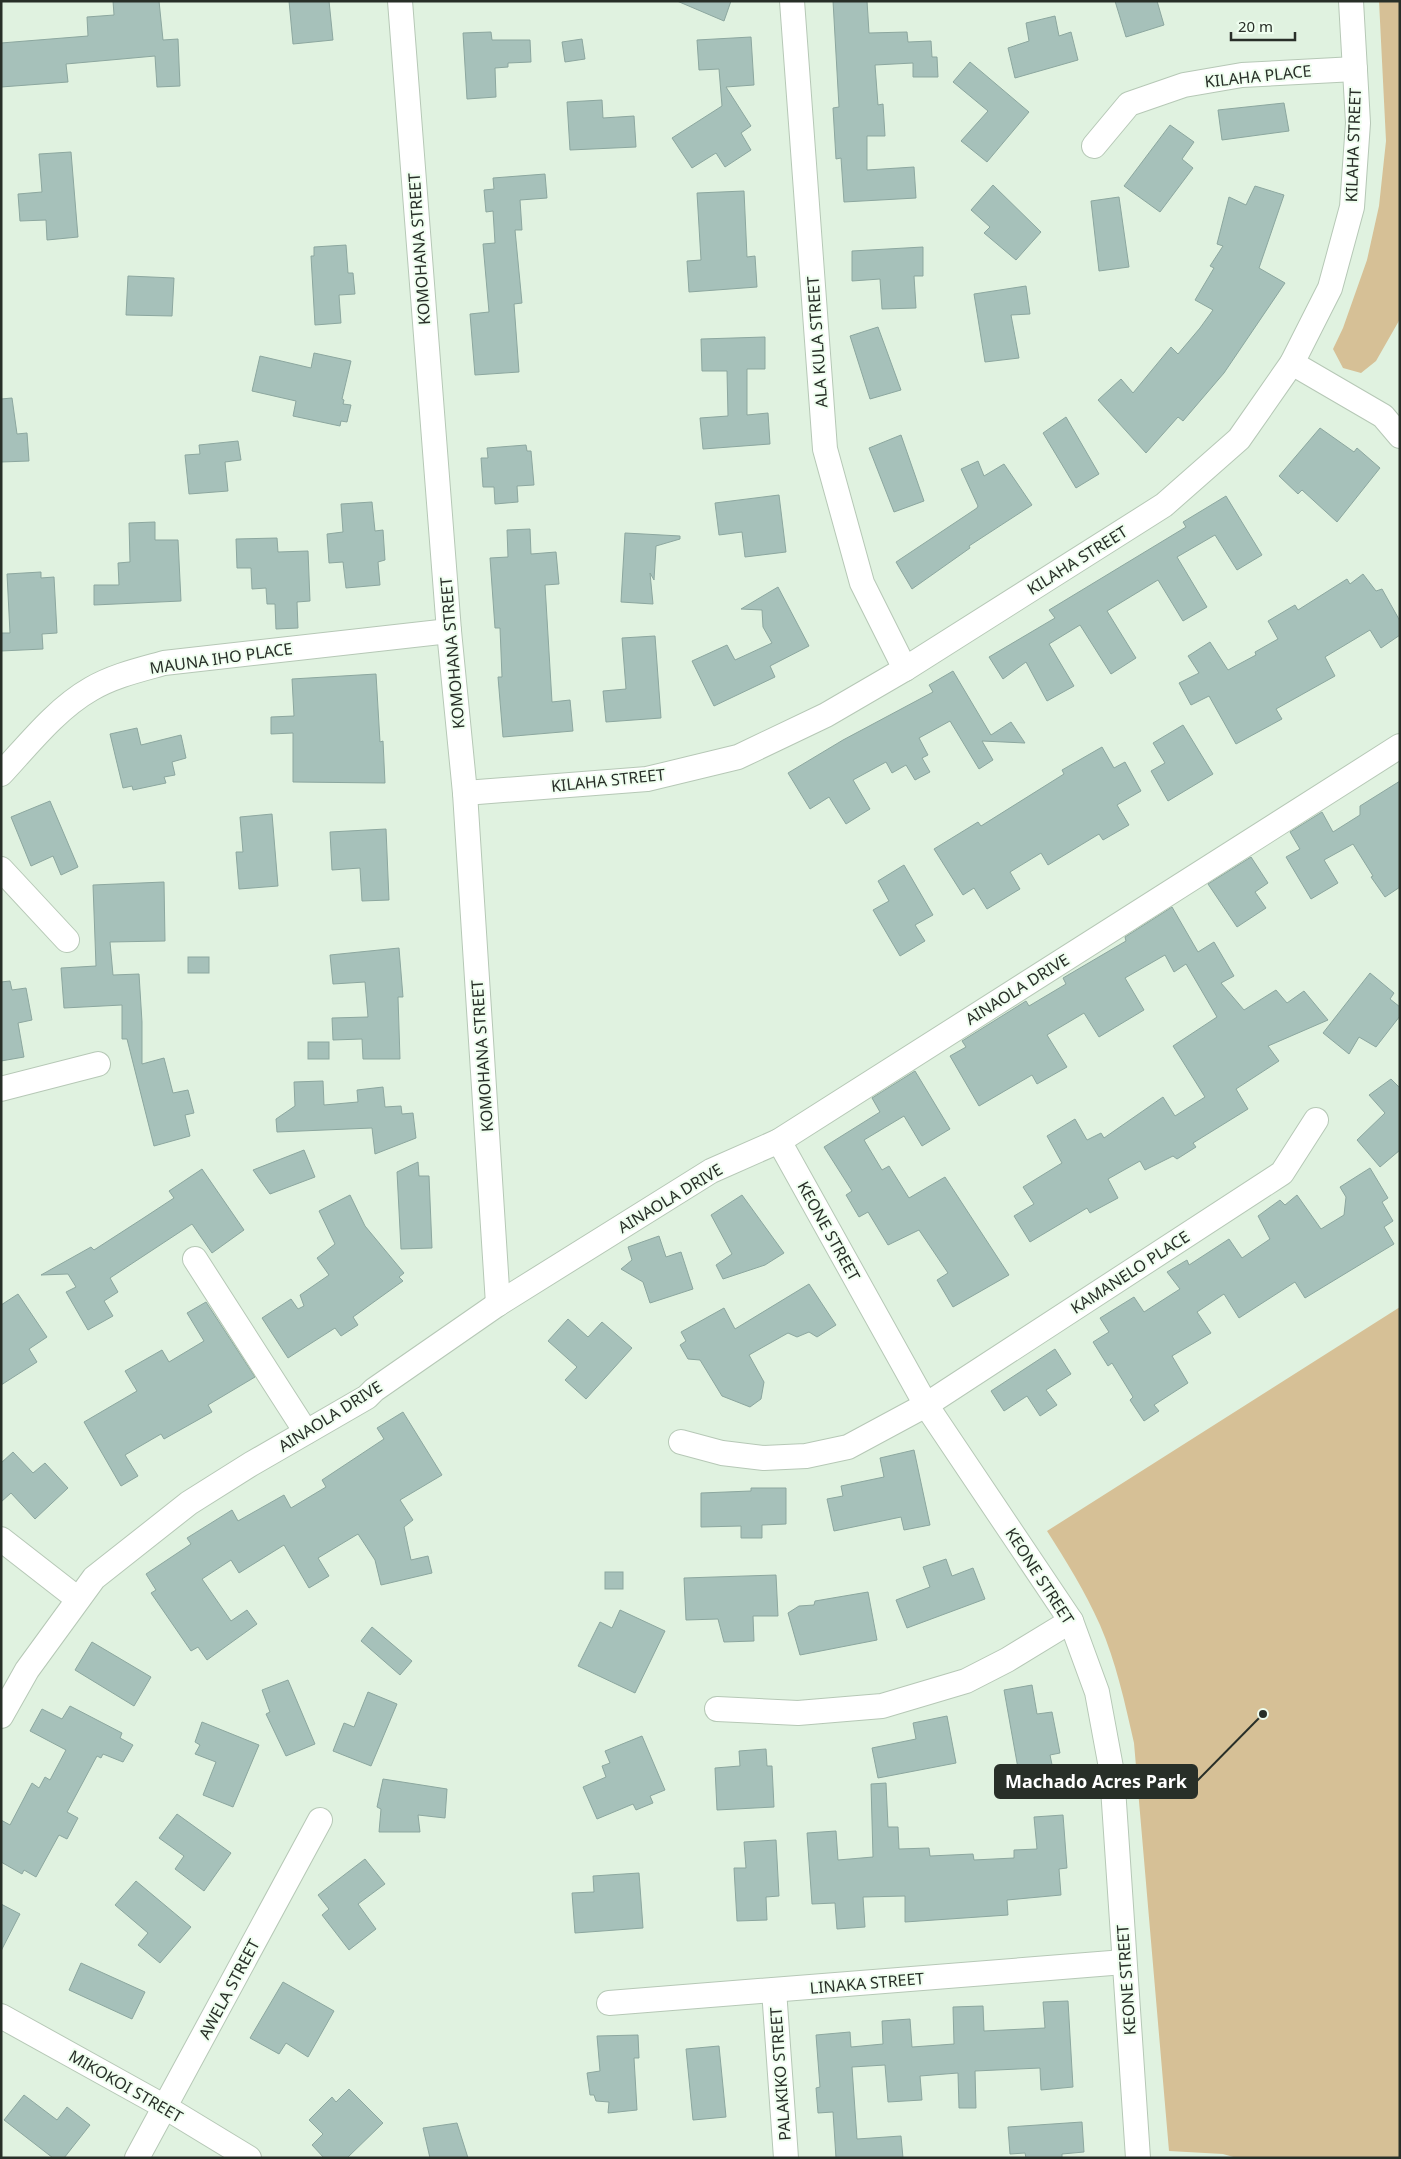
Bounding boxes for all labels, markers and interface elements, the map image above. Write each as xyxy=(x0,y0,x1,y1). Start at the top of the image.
scale bar xyxy=(1231,10,1295,42)
text: 20 m xyxy=(1238,16,1273,36)
street label: KILAHA PLACE xyxy=(1204,59,1312,93)
street label: KILAHA STREET xyxy=(1340,87,1366,203)
street label: KOMOHANA STREET xyxy=(403,172,435,326)
street label: ALA KULA STREET xyxy=(801,275,833,408)
street label: KILAHA STREET xyxy=(1023,520,1131,600)
street label: KOMOHANA STREET xyxy=(434,576,470,730)
street label: MAUNA IHO PLACE xyxy=(148,637,294,679)
street label: KILAHA STREET xyxy=(550,763,666,797)
street label: AINAOLA DRIVE xyxy=(961,948,1073,1030)
street label: KOMOHANA STREET xyxy=(466,979,498,1133)
street label: AINAOLA DRIVE xyxy=(614,1158,726,1238)
street label: KEONE STREET xyxy=(793,1177,866,1285)
street label: KAMANELO PLACE xyxy=(1066,1225,1194,1319)
street label: AINAOLA DRIVE xyxy=(274,1375,386,1457)
street label: KEONE STREET xyxy=(1001,1524,1079,1629)
callout: Machado Acres Park xyxy=(995,1765,1197,1798)
text: Machado Acres Park xyxy=(1005,1769,1188,1793)
street label: KEONE STREET xyxy=(1111,1924,1141,2036)
street label: AWELA STREET xyxy=(193,1935,265,2043)
street label: LINAKA STREET xyxy=(809,1967,925,1999)
street label: PALAKIKO STREET xyxy=(764,2006,796,2141)
street label: MIKOKOI STREET xyxy=(65,2044,187,2128)

